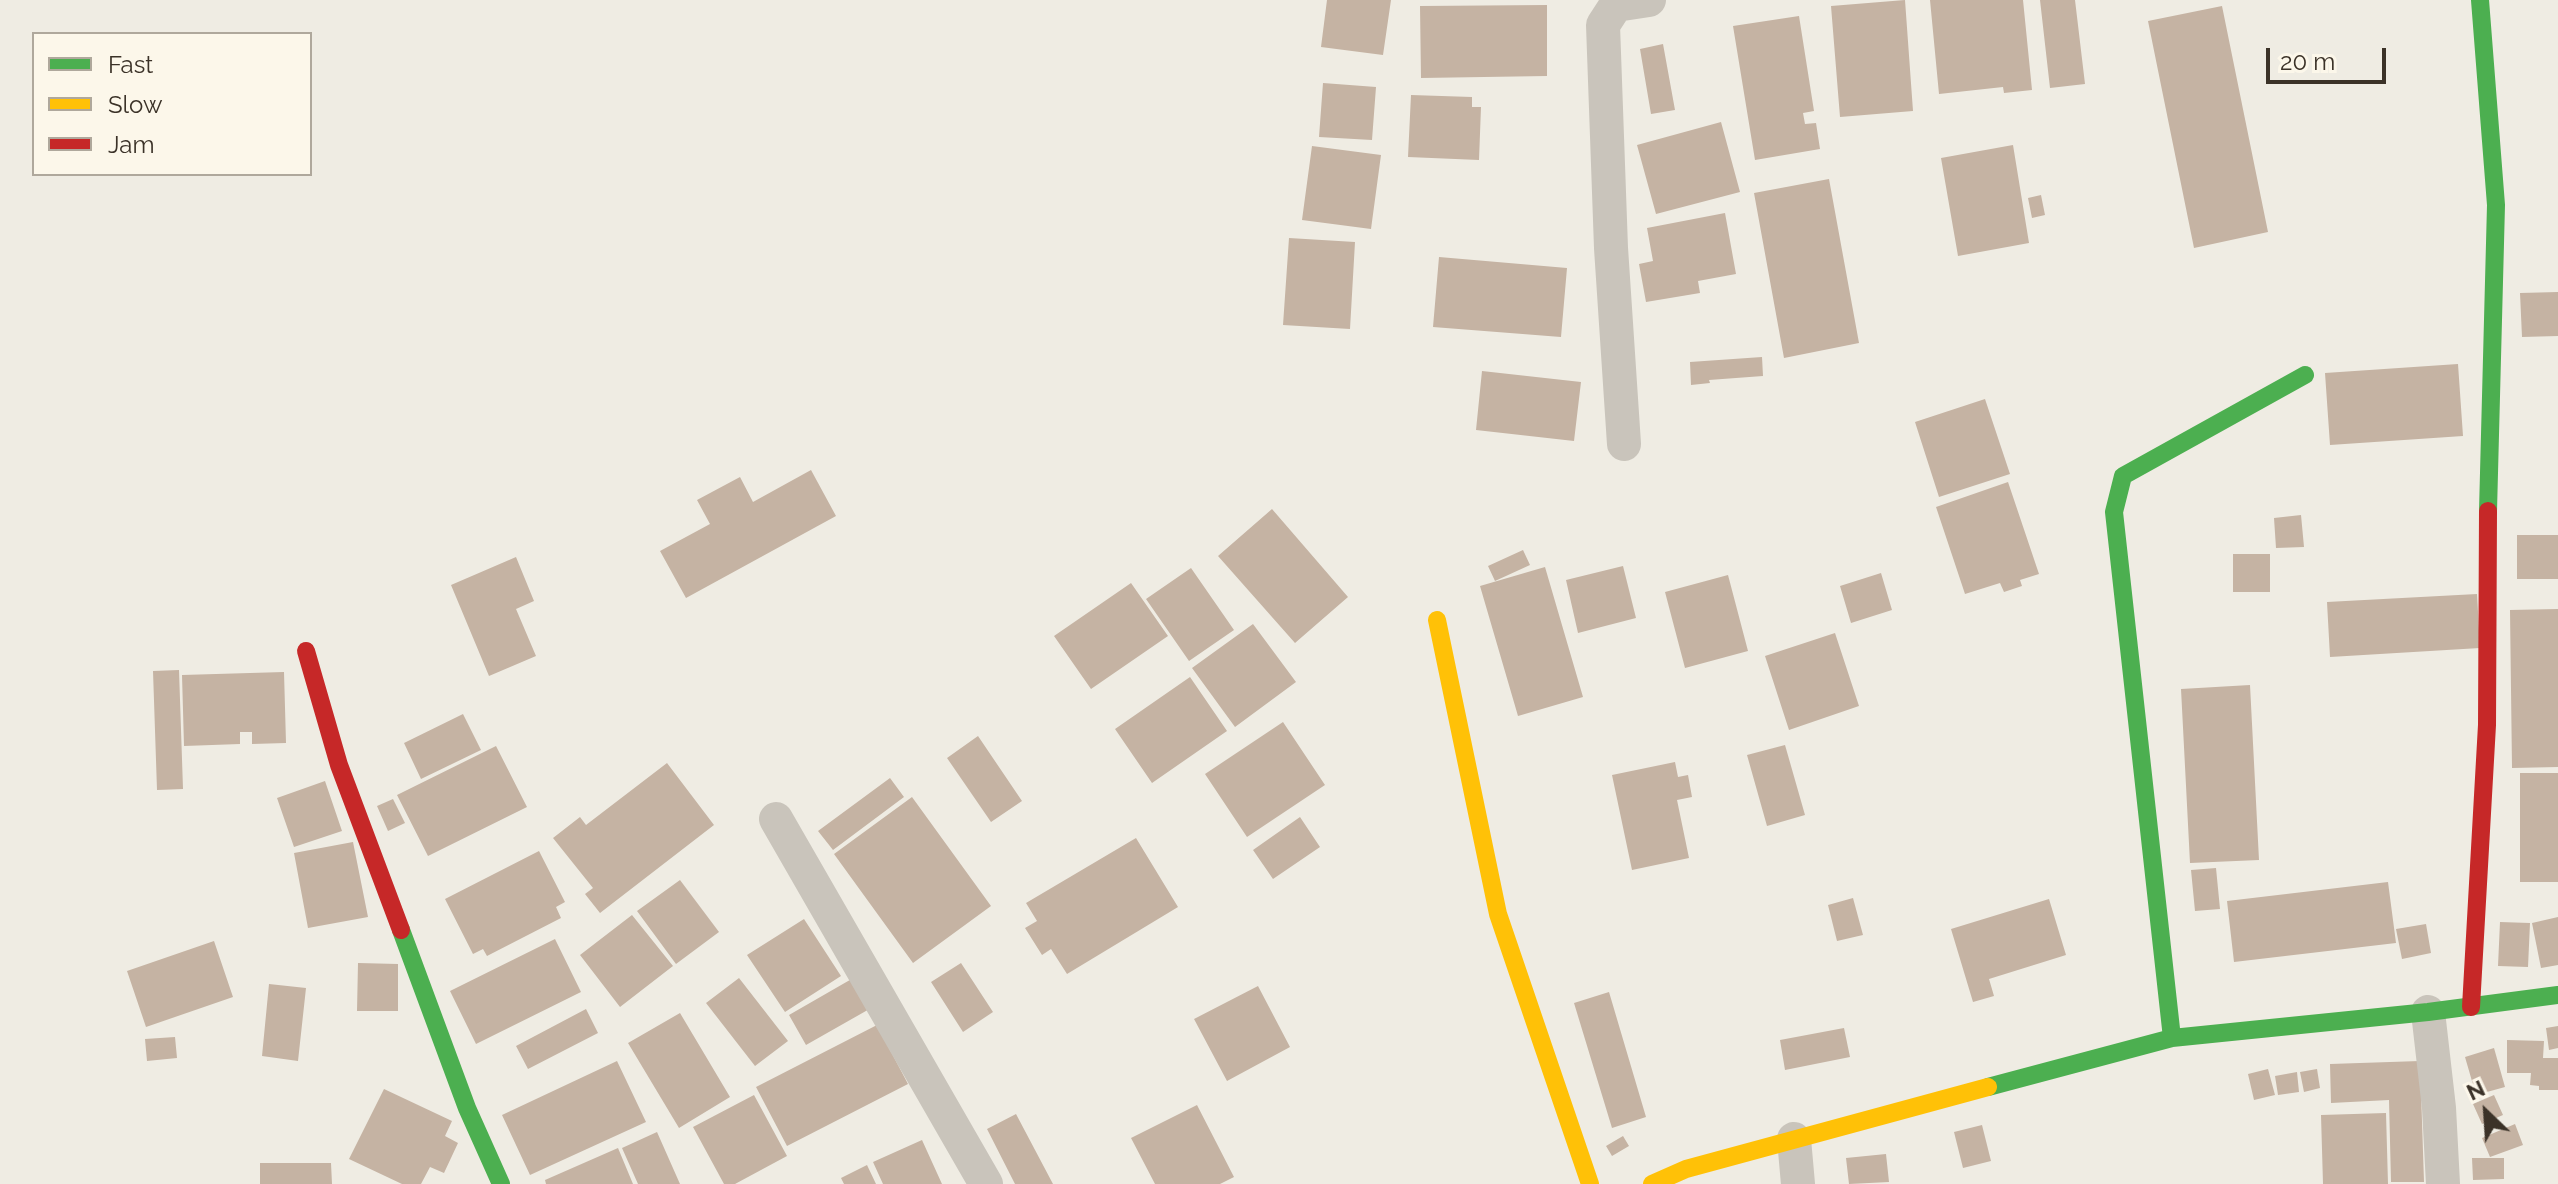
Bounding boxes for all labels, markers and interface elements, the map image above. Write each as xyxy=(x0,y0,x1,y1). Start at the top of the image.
legend xyxy=(32,32,312,176)
scale bar xyxy=(2270,32,2390,82)
text: 20 m xyxy=(2280,47,2335,76)
text: Fast xyxy=(108,50,153,79)
text: Slow xyxy=(108,90,162,119)
text: Jam xyxy=(108,130,154,159)
north arrow xyxy=(2446,1072,2526,1152)
text: N xyxy=(2463,1075,2489,1106)

